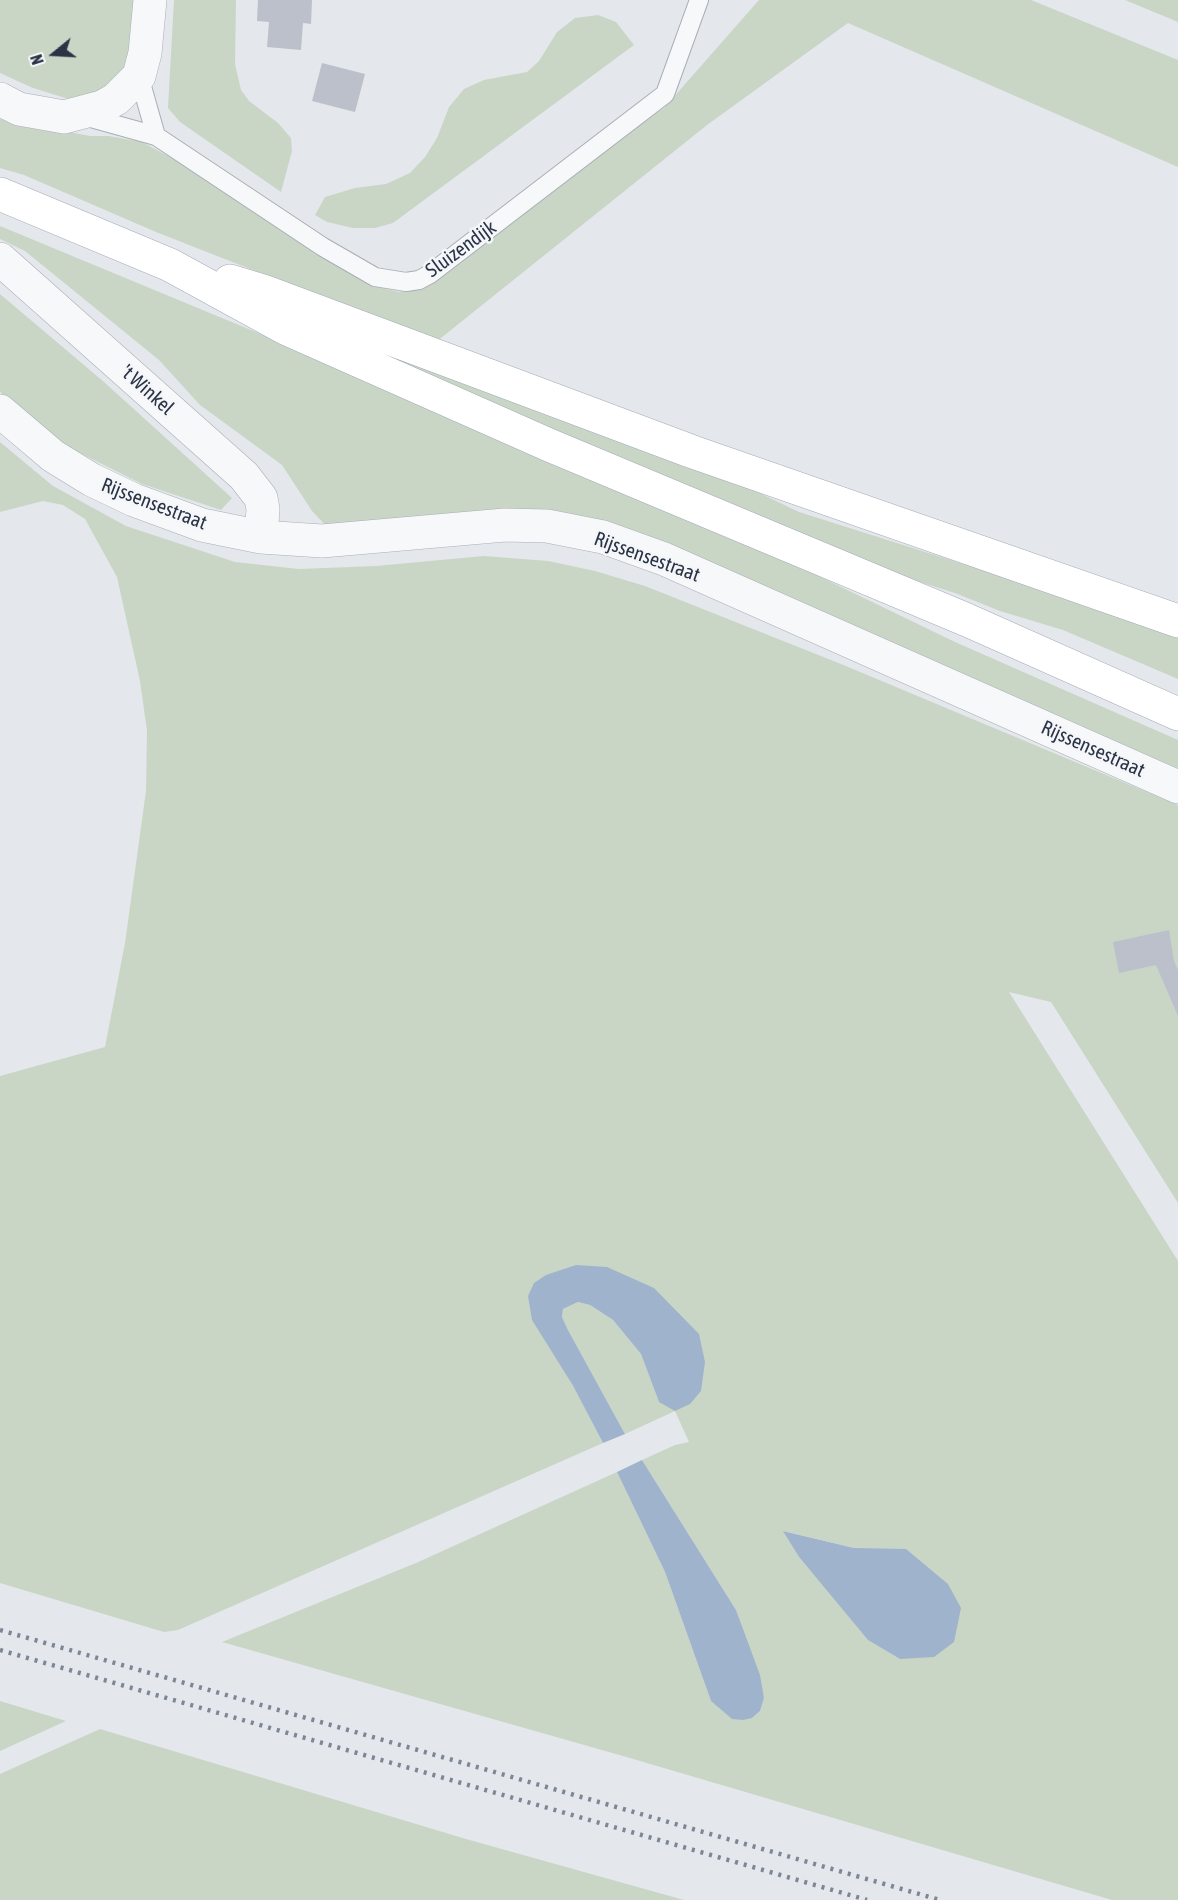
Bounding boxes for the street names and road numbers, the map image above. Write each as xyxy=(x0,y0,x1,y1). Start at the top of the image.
street label: Sluizendijk xyxy=(421,215,501,283)
street label: 't Winkel xyxy=(115,360,179,420)
street label: Rijssensestraat xyxy=(98,473,210,535)
street label: Rijssensestraat xyxy=(591,527,703,587)
street label: Rijssensestraat xyxy=(1037,715,1149,783)

